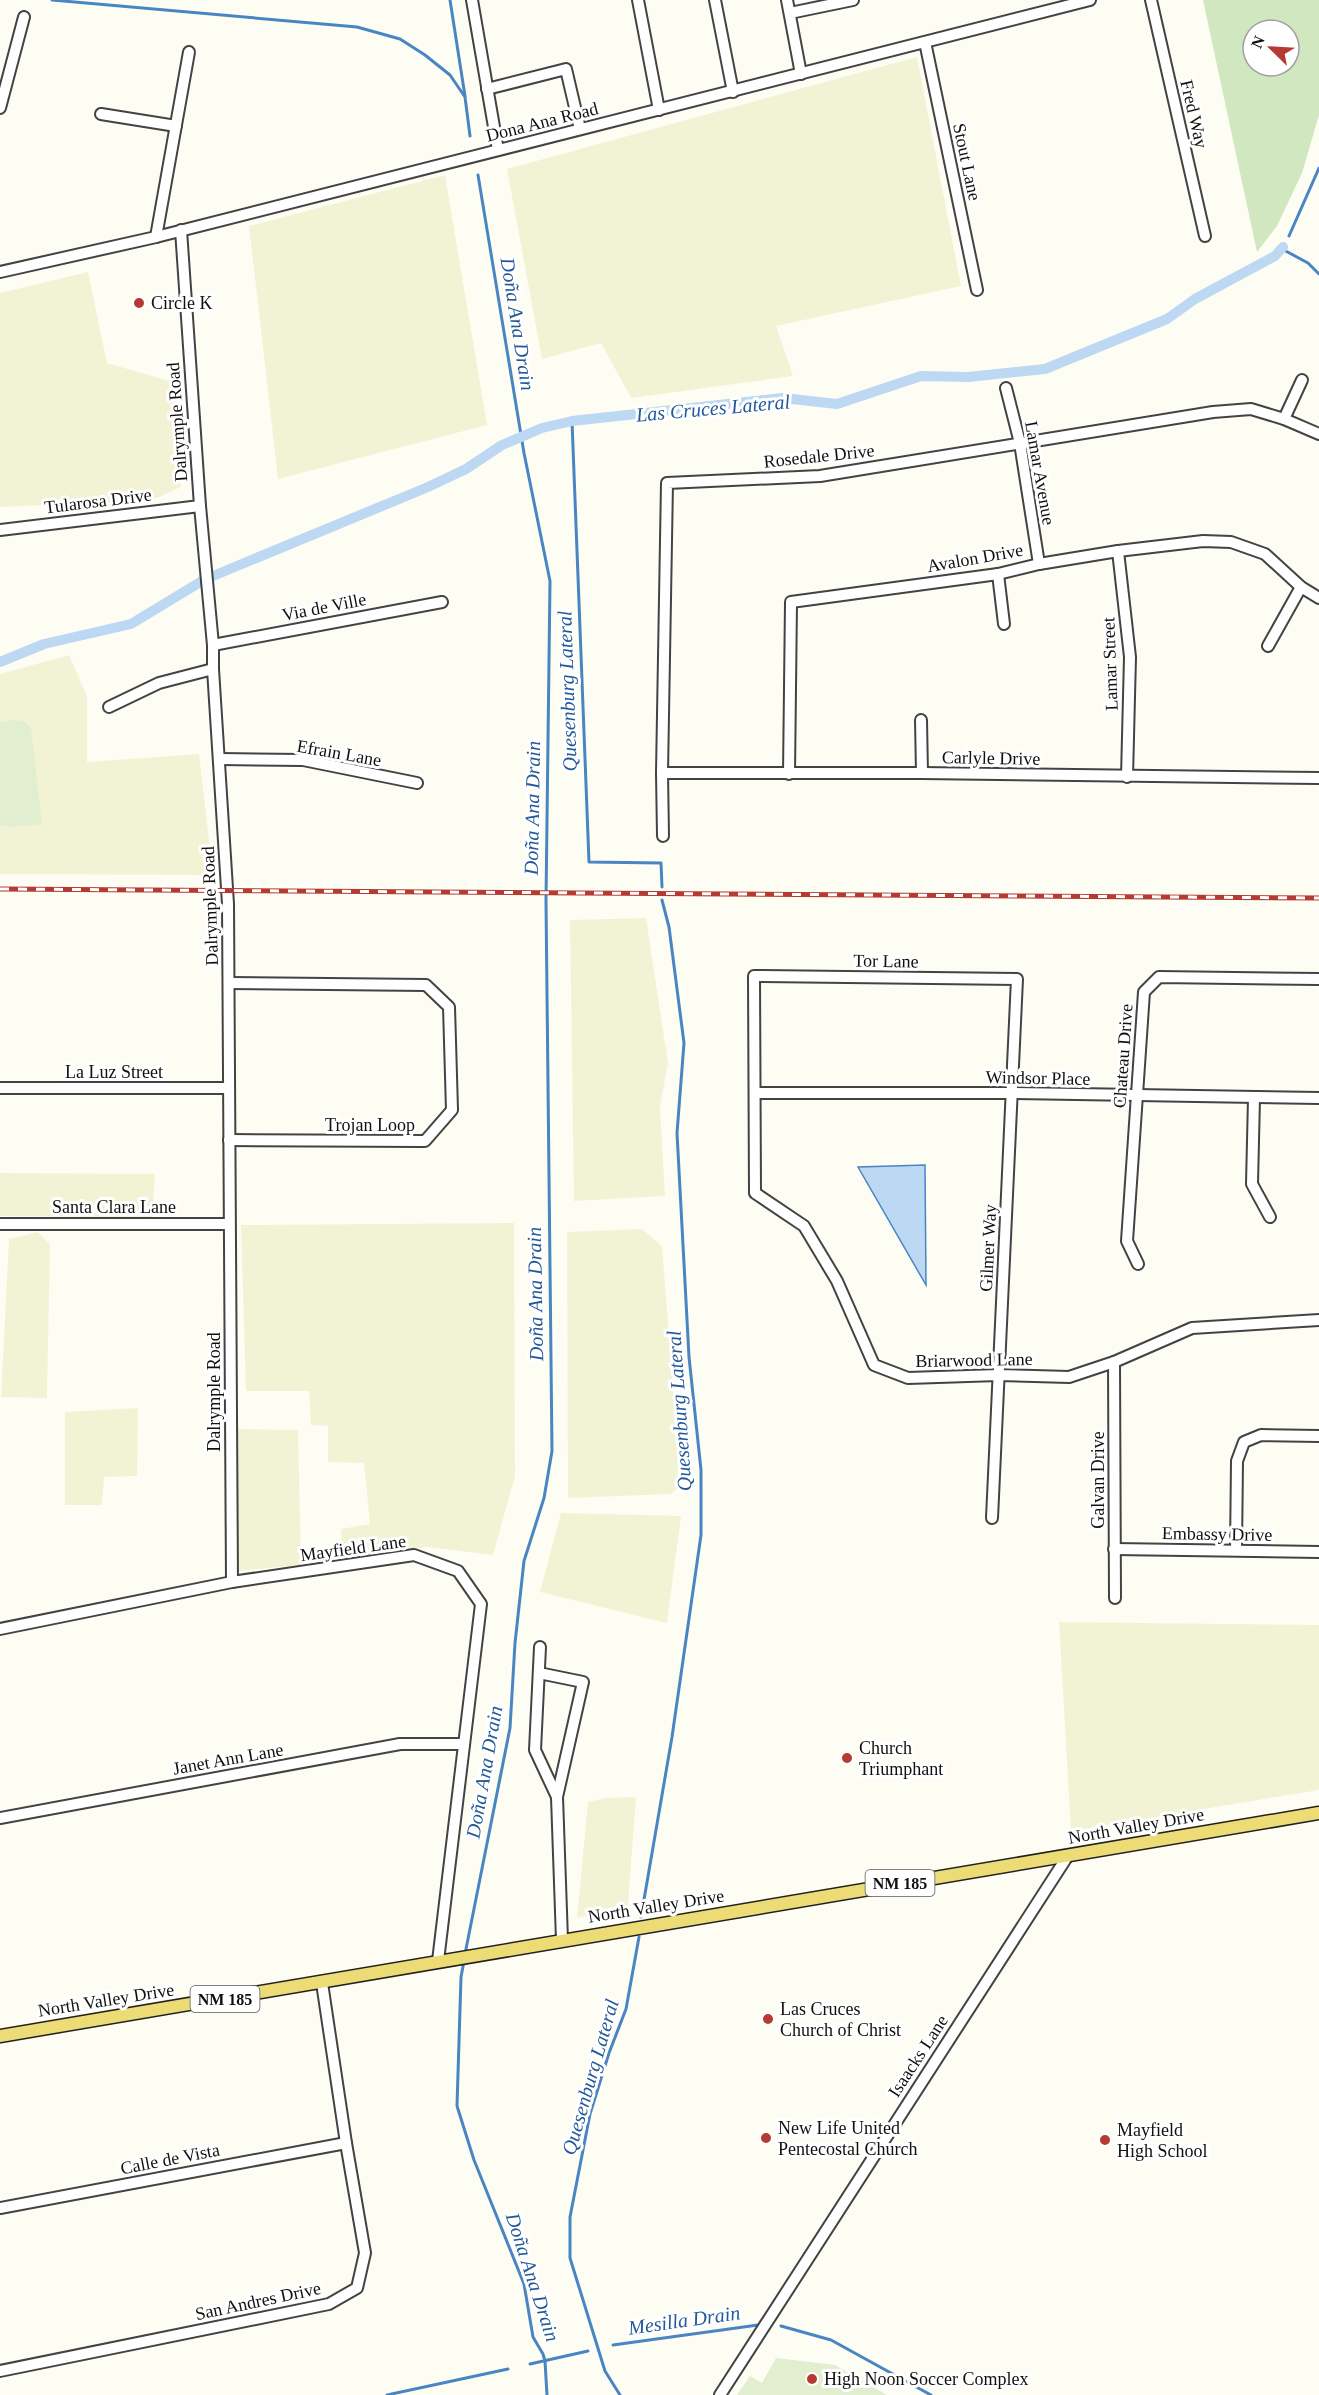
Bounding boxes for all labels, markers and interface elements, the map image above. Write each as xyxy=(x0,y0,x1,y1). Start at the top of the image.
north arrow xyxy=(1241,18,1301,78)
text: N xyxy=(1248,33,1268,51)
street label: Fred Way xyxy=(1176,78,1212,150)
street label: Dona Ana Road xyxy=(484,98,600,146)
street label: Stout Lane xyxy=(949,122,985,202)
water label: Doña Ana Drain xyxy=(496,255,539,392)
place label: Circle K xyxy=(151,293,212,313)
marker: Circle K xyxy=(132,296,146,310)
street label: Dalrymple Road xyxy=(163,362,191,482)
water label: Las Cruces Lateral xyxy=(634,390,791,426)
street label: Lamar Avenue xyxy=(1021,419,1059,527)
street label: Rosedale Drive xyxy=(763,440,875,472)
street label: Tularosa Drive xyxy=(43,485,153,517)
street label: Avalon Drive xyxy=(925,540,1025,576)
street label: Via de Ville xyxy=(280,589,368,625)
water label: Quesenburg Lateral xyxy=(553,610,582,772)
street label: Lamar Street xyxy=(1098,617,1122,711)
street label: Efrain Lane xyxy=(295,736,383,770)
water label: Doña Ana Drain xyxy=(520,741,544,876)
street label: Carlyle Drive xyxy=(942,747,1040,769)
street label: Dalrymple Road xyxy=(198,846,222,966)
street label: Tor Lane xyxy=(853,950,919,972)
street label: Chateau Drive xyxy=(1109,1003,1137,1109)
street label: La Luz Street xyxy=(65,1062,163,1082)
street label: Windsor Place xyxy=(985,1067,1091,1089)
street label: Trojan Loop xyxy=(325,1115,415,1135)
street label: Santa Clara Lane xyxy=(52,1197,176,1217)
street label: Gilmer Way xyxy=(976,1204,1000,1292)
water label: Doña Ana Drain xyxy=(523,1227,547,1362)
water label: Quesenburg Lateral xyxy=(662,1329,697,1492)
street label: Dalrymple Road xyxy=(204,1332,224,1452)
street label: Briarwood Lane xyxy=(915,1349,1033,1371)
street label: Galvan Drive xyxy=(1088,1431,1108,1529)
street label: Embassy Drive xyxy=(1162,1523,1272,1545)
street label: Mayfield Lane xyxy=(299,1531,407,1565)
water label: Doña Ana Drain xyxy=(461,1704,506,1841)
place label: Church Triumphant xyxy=(859,1738,943,1779)
street label: Janet Ann Lane xyxy=(171,1739,285,1779)
marker: Church Triumphant xyxy=(840,1751,854,1765)
street label: North Valley Drive xyxy=(1066,1804,1206,1848)
road number: NM 185 xyxy=(866,1870,934,1896)
street label: North Valley Drive xyxy=(586,1885,726,1927)
street label: North Valley Drive xyxy=(36,1979,176,2021)
road number: NM 185 xyxy=(190,1986,260,2012)
water label: Quesenburg Lateral xyxy=(557,1996,624,2158)
place label: Las Cruces Church of Christ xyxy=(780,1999,901,2040)
street label: Isaacks Lane xyxy=(884,2011,952,2101)
marker: Las Cruces Church of Christ xyxy=(761,2012,775,2026)
place label: New Life United Pentecostal Church xyxy=(778,2118,917,2159)
place label: Mayfield High School xyxy=(1117,2120,1208,2161)
marker: New Life United Pentecostal Church xyxy=(759,2131,773,2145)
marker: Mayfield High School xyxy=(1098,2133,1112,2147)
street label: Calle de Vista xyxy=(119,2140,221,2178)
water label: Doña Ana Drain xyxy=(502,2209,564,2344)
street label: San Andres Drive xyxy=(193,2278,323,2324)
water label: Mesilla Drain xyxy=(626,2301,741,2339)
place label: High Noon Soccer Complex xyxy=(824,2369,1028,2389)
marker: High Noon Soccer Complex xyxy=(805,2372,819,2386)

